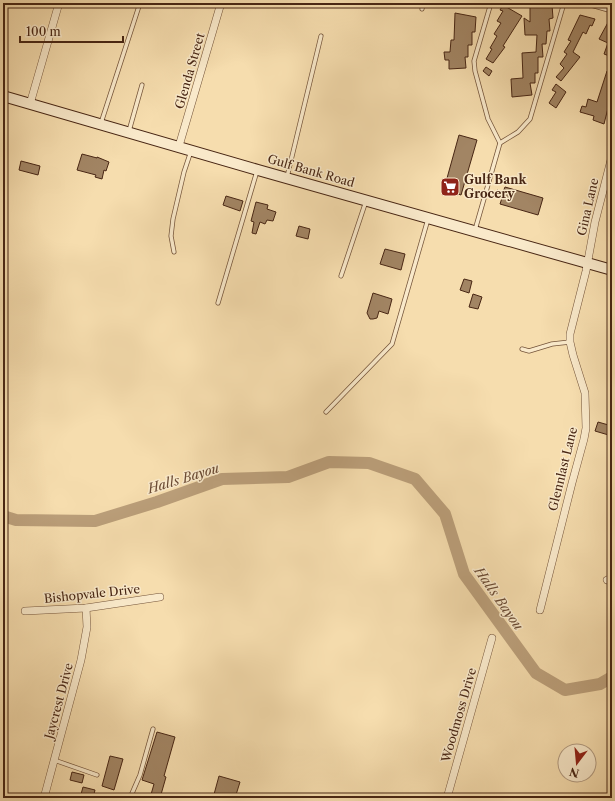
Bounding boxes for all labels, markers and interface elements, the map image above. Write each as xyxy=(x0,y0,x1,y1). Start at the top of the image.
scale bar xyxy=(20,18,123,44)
text: 100 m xyxy=(26,24,61,39)
street label: Glenda Street xyxy=(172,31,208,111)
street label: Gulf Bank Road xyxy=(266,151,357,190)
place label: Gulf Bank Grocery xyxy=(464,172,527,201)
supermarket icon: Gulf Bank Grocery xyxy=(439,176,461,198)
street label: Gina Lane xyxy=(574,176,601,237)
street label: Glennlast Lane xyxy=(545,425,580,512)
water label: Halls Bayou xyxy=(145,459,221,497)
water label: Halls Bayou xyxy=(471,562,527,633)
street label: Bishopvale Drive xyxy=(43,581,141,606)
street label: Jaycrest Drive xyxy=(41,661,76,742)
street label: Woodmoss Drive xyxy=(438,666,479,765)
north arrow xyxy=(557,743,597,783)
text: N xyxy=(567,764,581,781)

